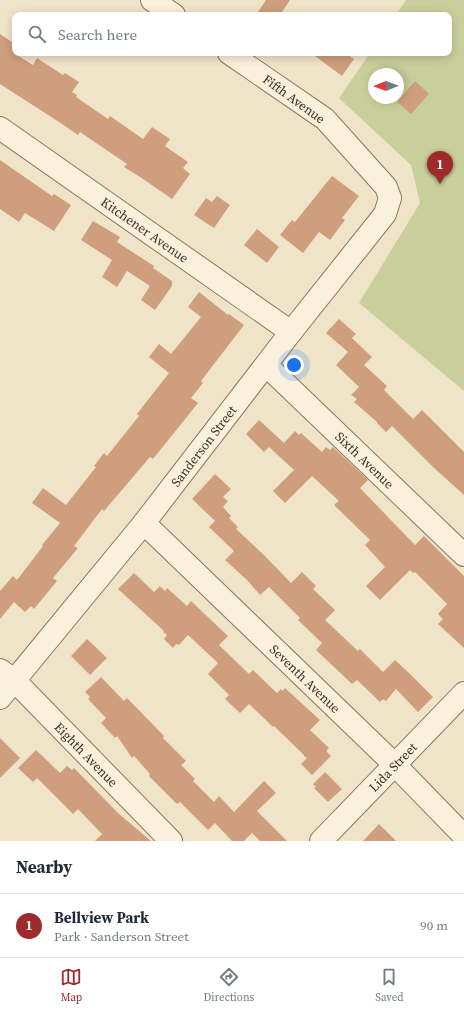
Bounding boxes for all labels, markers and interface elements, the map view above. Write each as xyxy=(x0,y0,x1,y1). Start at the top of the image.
search box xyxy=(12,12,452,56)
icon: search xyxy=(26,23,48,45)
text: Search here xyxy=(58,24,137,45)
north arrow xyxy=(368,68,404,104)
street label: Fifth Avenue xyxy=(259,71,329,128)
pin: 1 xyxy=(427,151,453,184)
street label: Kitchener Avenue xyxy=(98,193,192,266)
your location xyxy=(284,355,304,375)
street label: Sanderson Street xyxy=(167,401,240,490)
street label: Sixth Avenue xyxy=(332,428,398,492)
street label: Seventh Avenue xyxy=(266,640,344,717)
street label: Eighth Avenue xyxy=(51,718,122,791)
street label: Lida Street xyxy=(365,738,421,795)
text: Nearby xyxy=(16,855,72,879)
text: Bellview Park xyxy=(54,907,149,928)
text: 1 xyxy=(25,917,33,934)
text: 90 m xyxy=(420,917,448,934)
text: Park · Sanderson Street xyxy=(54,928,188,945)
tab: Map xyxy=(60,966,82,1005)
tab: Directions xyxy=(203,966,254,1005)
tab: Saved xyxy=(375,966,404,1005)

